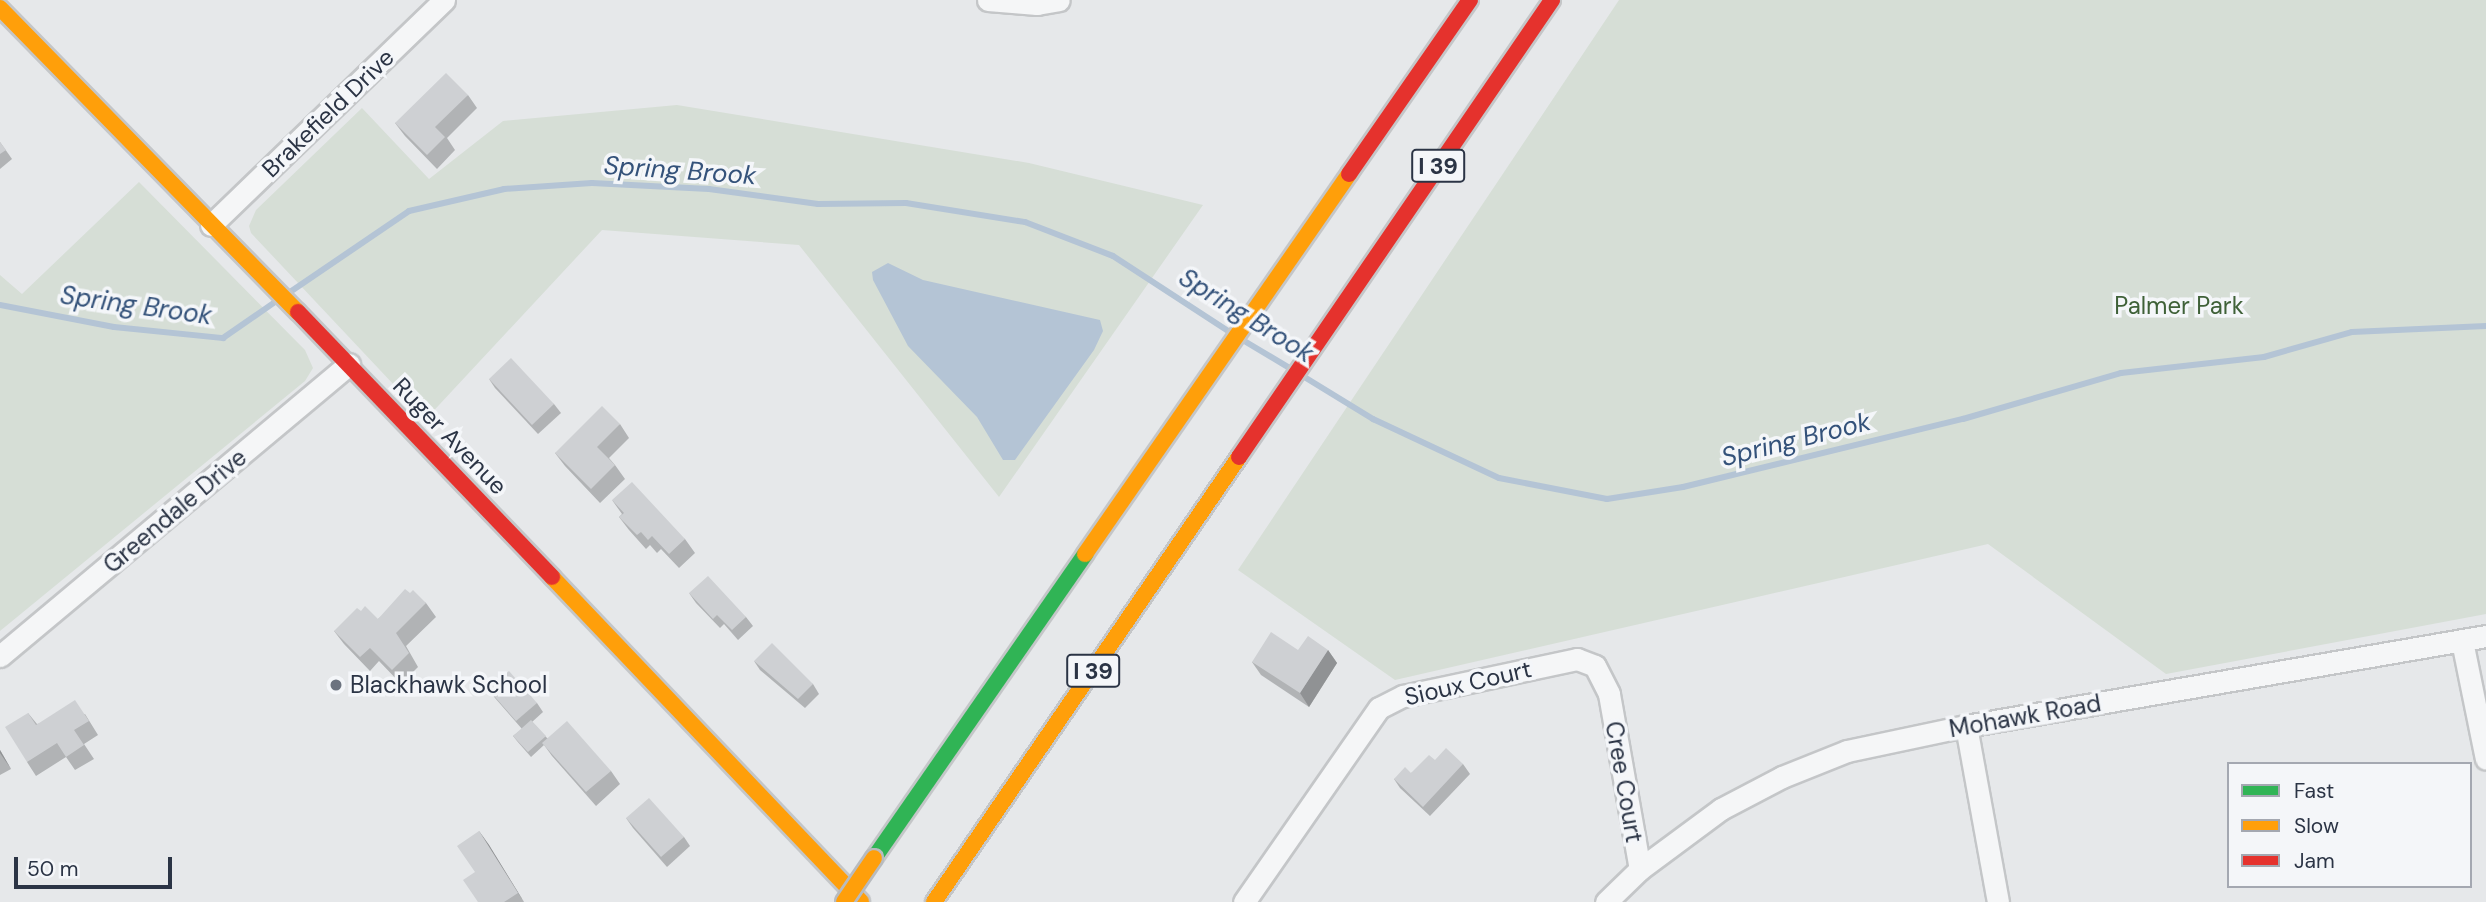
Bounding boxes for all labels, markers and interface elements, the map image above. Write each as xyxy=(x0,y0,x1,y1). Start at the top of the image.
street label: Brakefield Drive xyxy=(256,43,400,183)
road number: I 39 xyxy=(1410,146,1466,186)
water label: Spring Brook xyxy=(603,150,757,192)
water label: Spring Brook xyxy=(1173,262,1319,370)
water label: Spring Brook xyxy=(58,280,214,332)
park label: Palmer Park xyxy=(2114,292,2244,320)
street label: Ruger Avenue xyxy=(387,372,513,500)
water label: Spring Brook xyxy=(1718,406,1874,474)
street label: Greendale Drive xyxy=(98,443,252,579)
road number: I 39 xyxy=(1065,652,1121,691)
street label: Sioux Court xyxy=(1402,654,1534,712)
place label: Blackhawk School xyxy=(350,671,547,699)
marker: Blackhawk School xyxy=(328,677,344,693)
street label: Mohawk Road xyxy=(1947,688,2103,744)
street label: Cree Court xyxy=(1599,719,1649,845)
legend xyxy=(2227,762,2472,888)
text: Fast xyxy=(2294,777,2334,805)
text: Slow xyxy=(2294,812,2339,840)
scale bar xyxy=(18,842,175,886)
text: Jam xyxy=(2294,847,2335,875)
text: 50 m xyxy=(27,855,78,883)

